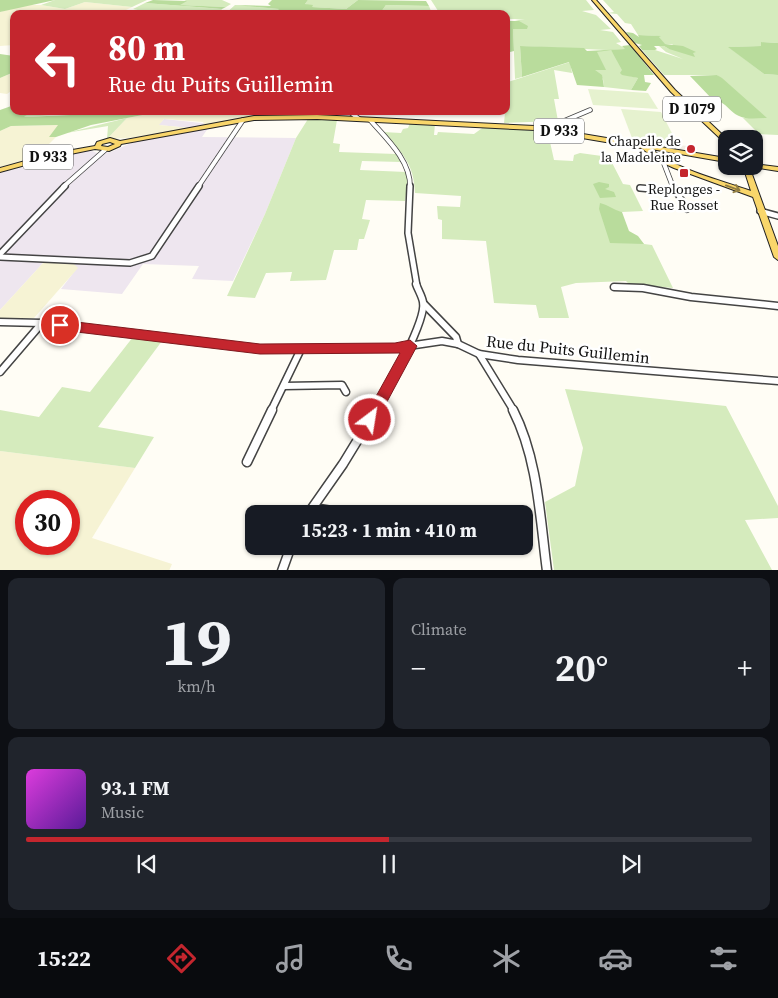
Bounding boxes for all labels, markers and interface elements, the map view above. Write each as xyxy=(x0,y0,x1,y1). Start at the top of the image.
text: 80 m xyxy=(108,24,185,72)
icon: left xyxy=(25,30,90,95)
text: Rue du Puits Guillemin xyxy=(108,69,334,99)
road number: D 1079 xyxy=(663,96,721,122)
road number: D 933 xyxy=(534,118,584,144)
map controls xyxy=(718,130,763,175)
button: layers xyxy=(718,130,763,175)
place label: Chapelle de la Madeleine xyxy=(601,131,681,167)
marker: Chapelle de la Madeleine xyxy=(685,143,697,155)
road number: D 933 xyxy=(23,144,73,170)
marker: Replonges - Rue Rosset xyxy=(678,167,690,179)
place label: Replonges - Rue Rosset xyxy=(648,179,720,215)
one-way arrow xyxy=(724,184,740,194)
pin xyxy=(39,304,81,346)
icon: arrive xyxy=(46,311,74,339)
street label: Rue du Puits Guillemin xyxy=(485,329,651,369)
position arrow xyxy=(343,393,395,445)
speed limit sign: 30 xyxy=(15,490,80,555)
text: 15:23 · 1 min · 410 m xyxy=(301,517,477,543)
text: 19 xyxy=(161,598,232,687)
text: Climate xyxy=(411,618,467,640)
text: 20° xyxy=(555,642,608,694)
text: − xyxy=(411,649,426,687)
text: + xyxy=(737,649,752,687)
text: km/h xyxy=(177,675,216,697)
text: 93.1 FM xyxy=(101,775,170,801)
text: Music xyxy=(101,801,144,823)
icon: previous xyxy=(133,850,161,878)
icon: pause xyxy=(375,850,403,878)
icon: next xyxy=(617,850,645,878)
icon: directions xyxy=(164,941,199,976)
icon: music xyxy=(273,941,308,976)
icon: phone xyxy=(381,941,416,976)
icon: climate xyxy=(489,941,524,976)
icon: car xyxy=(598,941,633,976)
icon: filters xyxy=(706,941,741,976)
text: 15:22 xyxy=(37,943,91,973)

